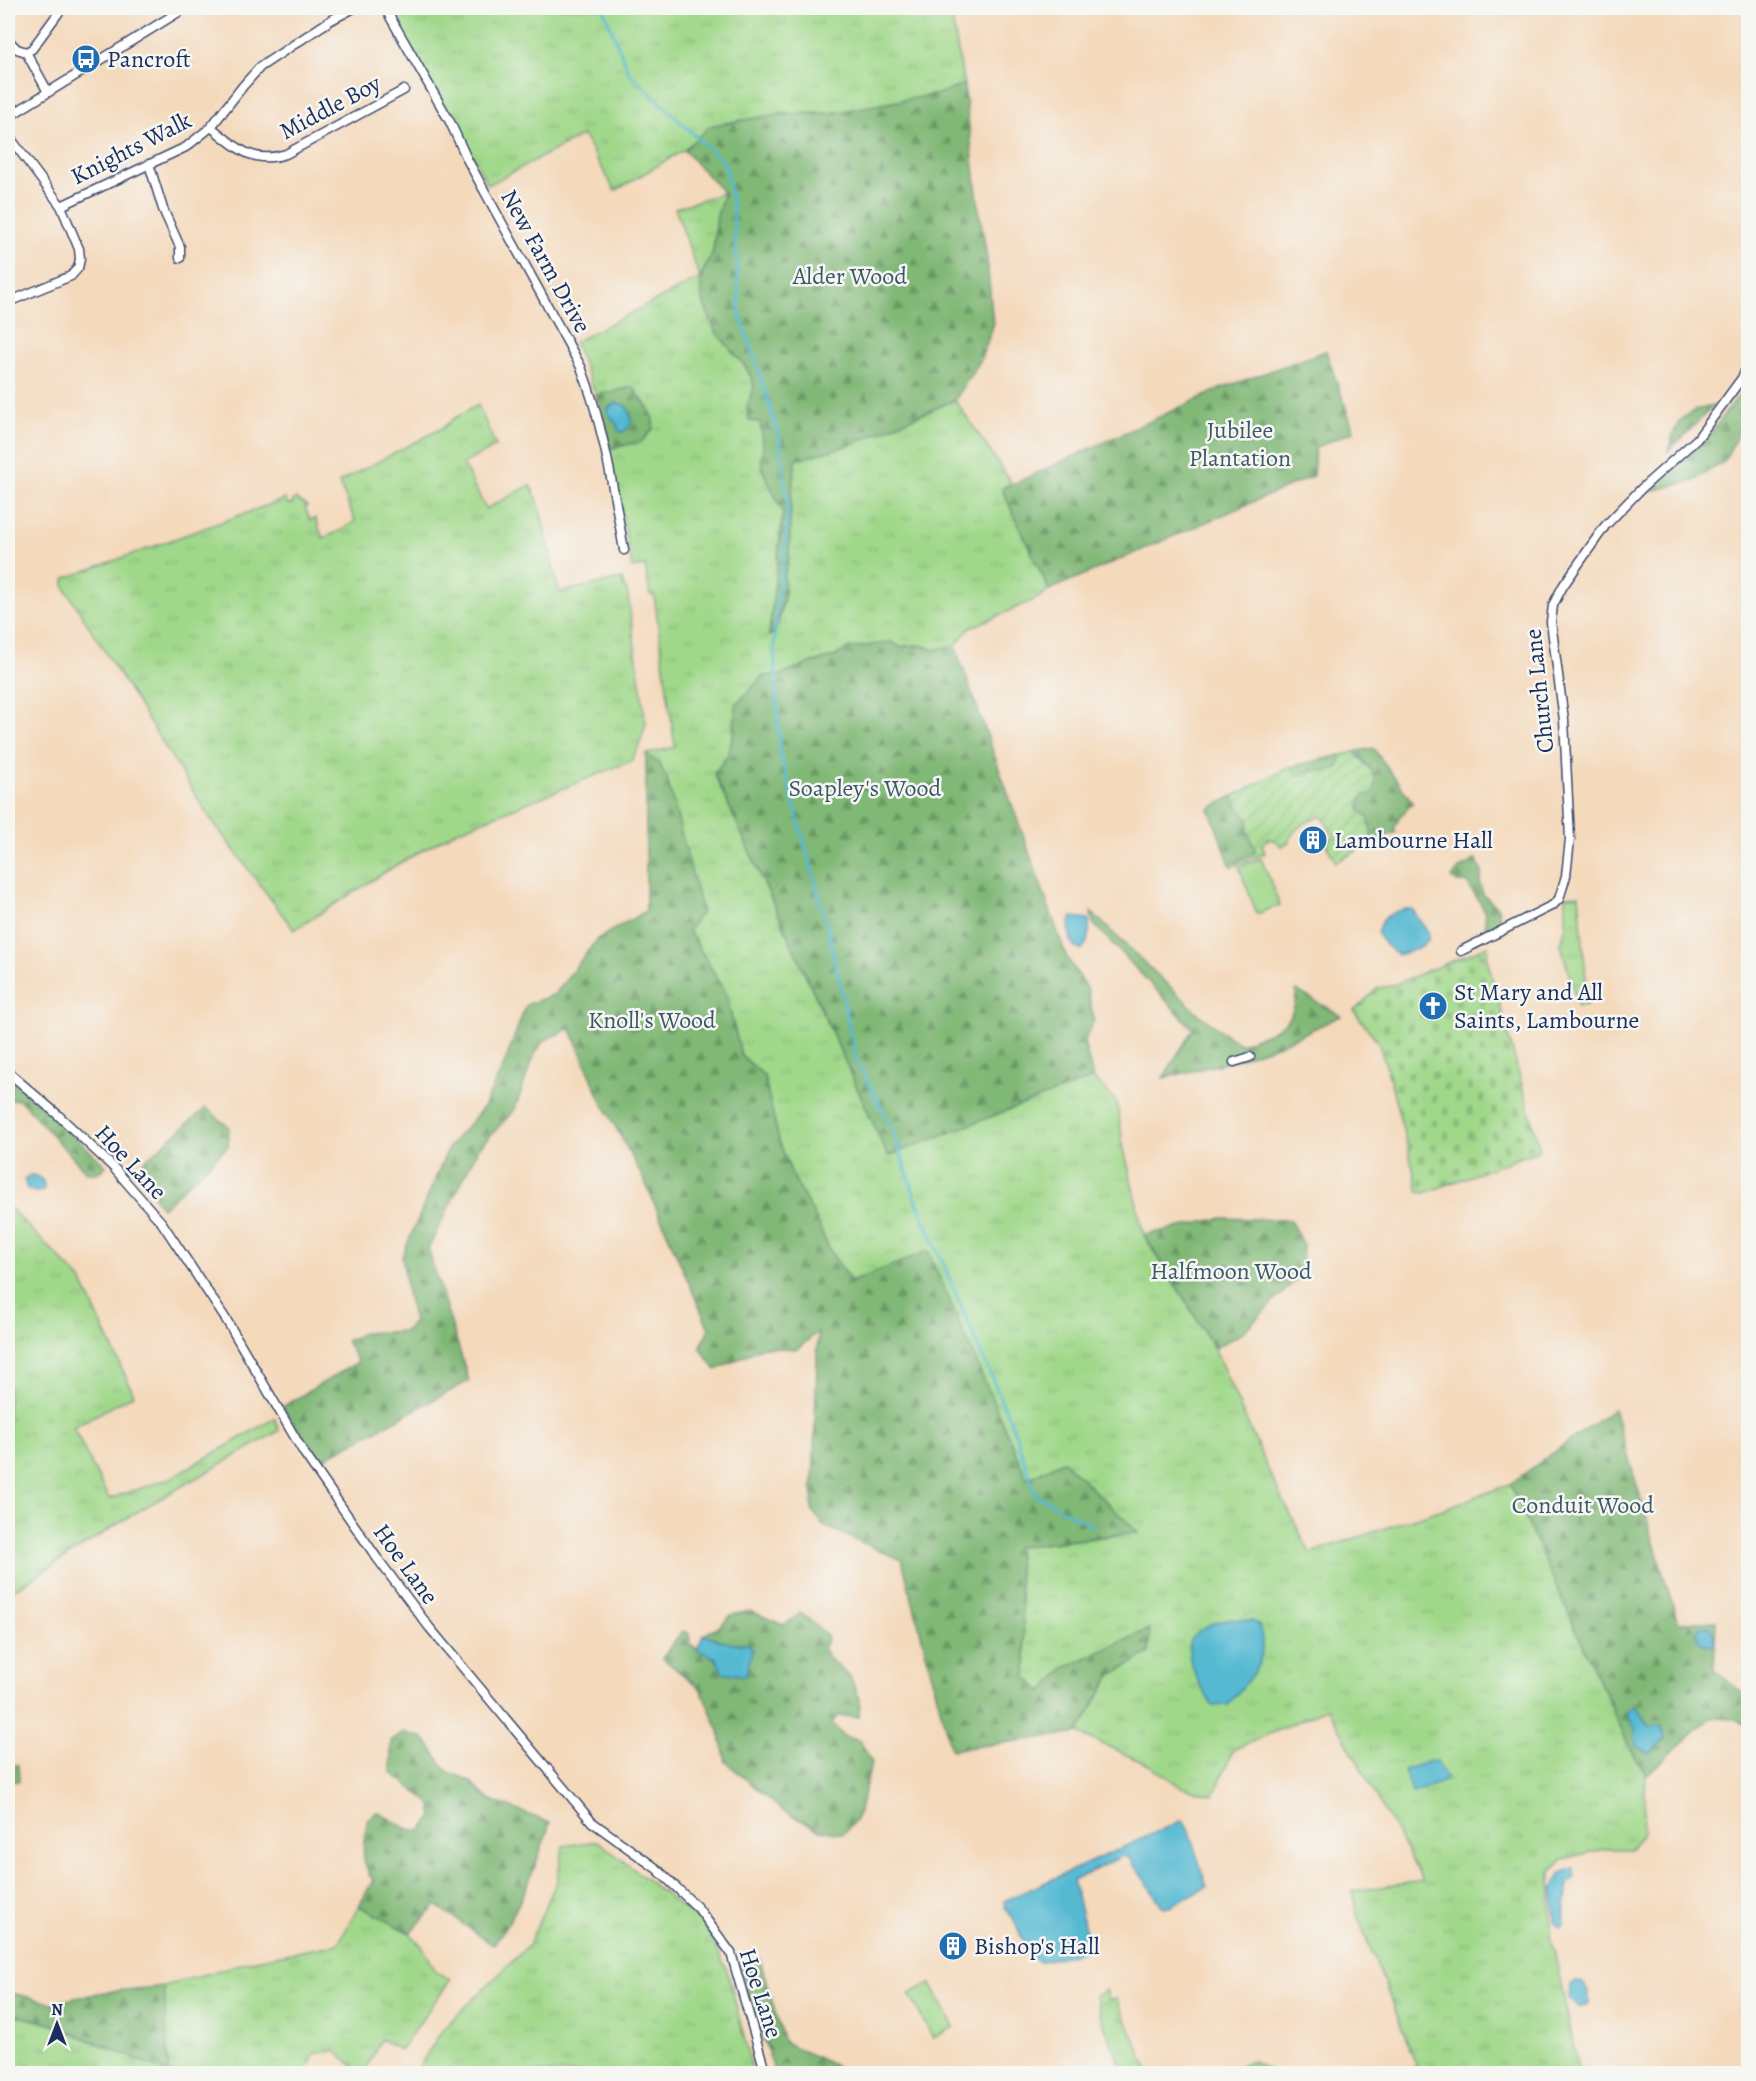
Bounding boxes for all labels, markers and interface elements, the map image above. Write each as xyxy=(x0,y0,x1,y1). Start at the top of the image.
bus stop icon: Pancroft xyxy=(70,43,102,75)
place label: Pancroft xyxy=(107,43,191,75)
street label: Middle Boy xyxy=(274,67,386,147)
street label: Knights Walk xyxy=(65,104,197,192)
street label: New Farm Drive xyxy=(493,184,599,338)
park label: Alder Wood xyxy=(792,260,907,292)
park label: Jubilee Plantation xyxy=(1189,414,1291,474)
street label: Church Lane xyxy=(1517,627,1561,755)
park label: Soapley's Wood xyxy=(789,772,941,804)
building icon: Lambourne Hall xyxy=(1297,824,1329,856)
place label: Lambourne Hall xyxy=(1334,824,1493,856)
place label: St Mary and All Saints, Lambourne xyxy=(1454,976,1639,1036)
church icon: St Mary and All Saints, Lambourne xyxy=(1417,990,1449,1022)
park label: Knoll's Wood xyxy=(588,1004,716,1036)
street label: Hoe Lane xyxy=(88,1117,174,1207)
park label: Halfmoon Wood xyxy=(1150,1255,1312,1287)
park label: Conduit Wood xyxy=(1512,1489,1654,1521)
street label: Hoe Lane xyxy=(366,1517,446,1611)
building icon: Bishop's Hall xyxy=(937,1930,969,1962)
place label: Bishop's Hall xyxy=(974,1930,1100,1962)
street label: Hoe Lane xyxy=(732,1944,790,2042)
north arrow xyxy=(27,1994,87,2054)
text: N xyxy=(51,1999,63,2021)

